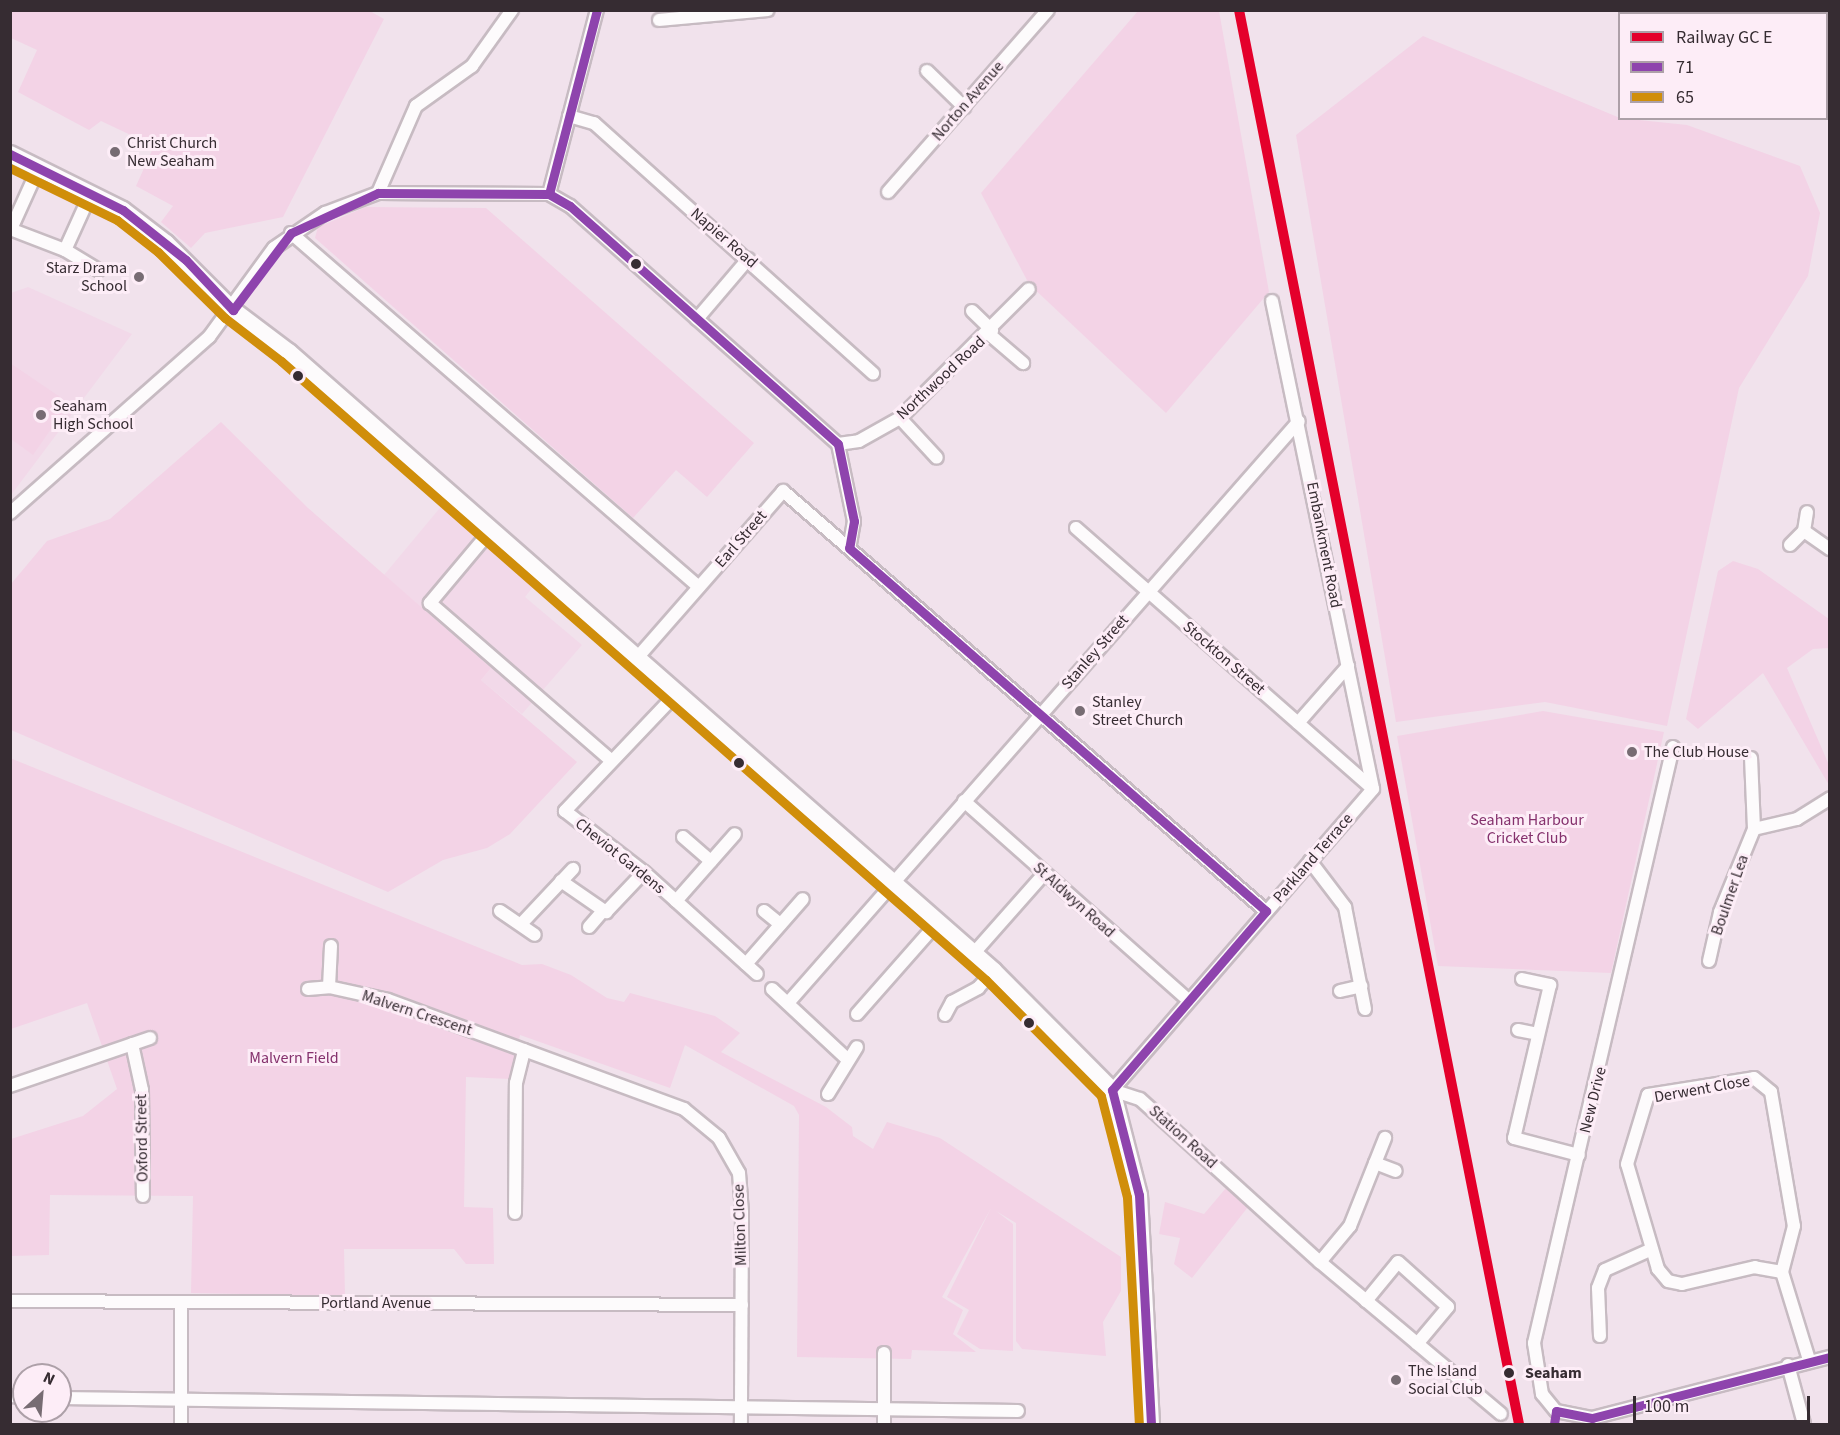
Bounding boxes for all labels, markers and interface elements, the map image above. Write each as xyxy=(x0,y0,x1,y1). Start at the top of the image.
legend xyxy=(1618,12,1828,120)
text: Railway GC E xyxy=(1676,25,1773,50)
text: 71 xyxy=(1676,55,1694,80)
street label: Norton Avenue xyxy=(928,57,1008,145)
text: 65 xyxy=(1676,85,1694,110)
place label: Christ Church New Seaham xyxy=(127,133,217,171)
marker: Christ Church New Seaham xyxy=(108,145,122,159)
street label: Napier Road xyxy=(687,204,761,272)
place label: Starz Drama School xyxy=(46,258,127,296)
unlabelled marker xyxy=(630,258,642,270)
marker: Starz Drama School xyxy=(132,270,146,284)
street label: Northwood Road xyxy=(893,332,989,424)
unlabelled marker xyxy=(292,370,304,382)
place label: Seaham High School xyxy=(53,396,133,434)
marker: Seaham High School xyxy=(34,408,48,422)
street label: Embankment Road xyxy=(1302,480,1346,610)
street label: Earl Street xyxy=(711,507,771,571)
street label: Stanley Street xyxy=(1057,611,1133,693)
street label: Stockton Street xyxy=(1179,617,1269,699)
place label: Stanley Street Church xyxy=(1092,692,1183,730)
marker: Stanley Street Church xyxy=(1073,704,1087,718)
place label: The Club House xyxy=(1644,742,1749,762)
marker: The Club House xyxy=(1625,745,1639,759)
unlabelled marker xyxy=(733,757,745,769)
street label: Parkland Terrace xyxy=(1269,809,1357,907)
park label: Seaham Harbour Cricket Club xyxy=(1470,810,1584,848)
street label: Cheviot Gardens xyxy=(571,814,669,898)
street label: Boulmer Lea xyxy=(1707,852,1753,938)
street label: St Aldwyn Road xyxy=(1029,858,1119,942)
street label: Malvern Crescent xyxy=(359,986,475,1040)
unlabelled marker xyxy=(1023,1017,1035,1029)
park label: Malvern Field xyxy=(249,1048,339,1068)
street label: New Drive xyxy=(1575,1065,1611,1135)
street label: Derwent Close xyxy=(1653,1071,1751,1107)
street label: Oxford Street xyxy=(132,1094,152,1182)
street label: Station Road xyxy=(1145,1101,1221,1173)
street label: Milton Close xyxy=(729,1184,751,1266)
street label: Portland Avenue xyxy=(321,1293,431,1313)
place label: The Island Social Club xyxy=(1408,1361,1483,1399)
marker: Seaham xyxy=(1498,1362,1520,1384)
north arrow xyxy=(12,1363,72,1423)
place label: Seaham xyxy=(1525,1363,1582,1383)
text: N xyxy=(39,1366,59,1391)
marker: The Island Social Club xyxy=(1389,1373,1403,1387)
scale bar xyxy=(1636,1384,1813,1422)
text: 100 m xyxy=(1644,1394,1689,1419)

